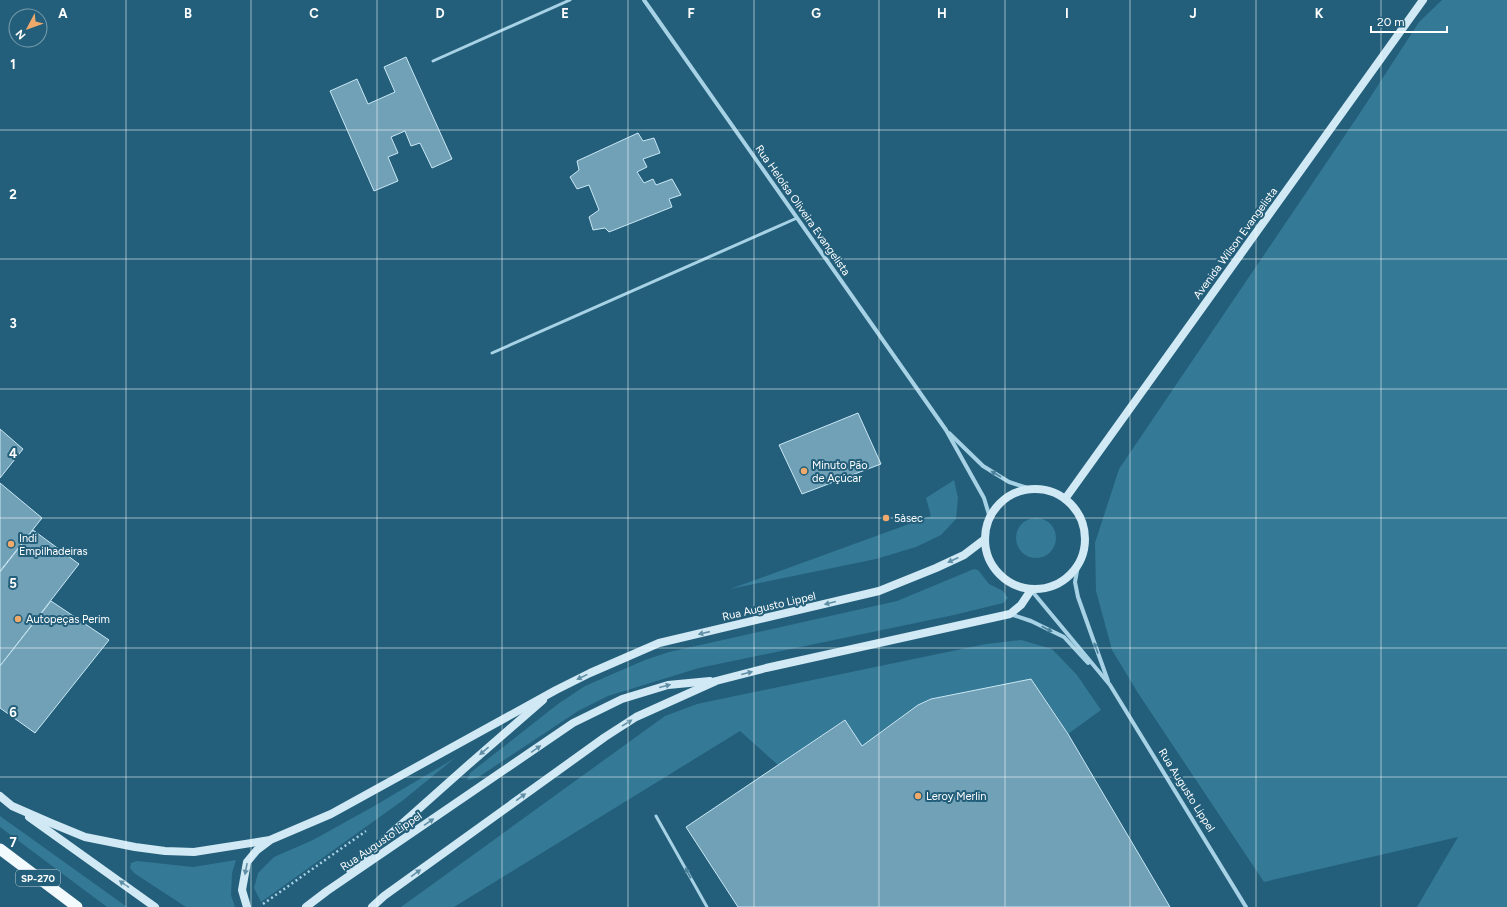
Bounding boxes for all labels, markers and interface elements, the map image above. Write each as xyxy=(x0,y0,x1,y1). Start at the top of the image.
text: A xyxy=(58,6,68,21)
text: B xyxy=(184,6,192,21)
text: C xyxy=(309,6,319,21)
text: D xyxy=(435,6,445,21)
text: E xyxy=(561,6,569,21)
text: F xyxy=(687,6,695,21)
text: G xyxy=(811,6,821,21)
text: H xyxy=(937,6,947,21)
text: I xyxy=(1065,6,1069,21)
text: J xyxy=(1189,6,1197,21)
text: K xyxy=(1315,6,1324,21)
north arrow xyxy=(8,8,48,48)
scale bar xyxy=(1371,8,1447,34)
text: 20 m xyxy=(1377,15,1405,29)
text: N xyxy=(13,27,29,42)
text: 1 xyxy=(10,57,16,72)
street label: Rua Heloísa Oliveira Evangelista xyxy=(752,143,853,278)
street label: Avenida Wilson Evangelista xyxy=(1191,185,1280,301)
text: 2 xyxy=(9,187,17,202)
text: 3 xyxy=(9,316,17,331)
text: 4 xyxy=(9,446,17,461)
place label: Minuto Pão de Açúcar xyxy=(812,459,868,485)
marker: Minuto Pão de Açúcar xyxy=(799,466,809,476)
one-way arrow xyxy=(991,470,1001,478)
place label: 5àsec xyxy=(894,512,923,525)
marker: 5àsec xyxy=(881,513,891,523)
place label: Indi Empilhadeiras xyxy=(19,532,88,558)
marker: Indi Empilhadeiras xyxy=(6,539,16,549)
one-way arrow xyxy=(947,557,959,563)
text: 5 xyxy=(9,576,17,591)
street label: Rua Augusto Lippel xyxy=(721,589,817,624)
one-way arrow xyxy=(824,600,837,606)
place label: Autopeças Perim xyxy=(26,613,110,626)
marker: Autopeças Perim xyxy=(13,614,23,624)
one-way arrow xyxy=(1041,626,1052,632)
one-way arrow xyxy=(698,630,710,636)
one-way arrow xyxy=(1092,642,1098,654)
one-way arrow xyxy=(741,670,753,676)
one-way arrow xyxy=(576,674,588,680)
one-way arrow xyxy=(659,683,671,689)
text: 6 xyxy=(9,705,17,720)
one-way arrow xyxy=(622,719,633,726)
one-way arrow xyxy=(531,745,542,753)
street label: Rua Augusto Lippel xyxy=(1156,746,1217,834)
one-way arrow xyxy=(478,747,489,756)
place label: Leroy Merlin xyxy=(926,790,986,803)
marker: Leroy Merlin xyxy=(913,791,923,801)
one-way arrow xyxy=(516,794,526,802)
street label: Rua Augusto Lippel xyxy=(338,809,425,874)
one-way arrow xyxy=(424,818,434,826)
text: 7 xyxy=(9,835,17,850)
one-way arrow xyxy=(243,863,249,876)
one-way arrow xyxy=(685,867,692,879)
one-way arrow xyxy=(410,869,421,878)
road number: SP-270 xyxy=(16,870,60,886)
one-way arrow xyxy=(118,880,129,888)

